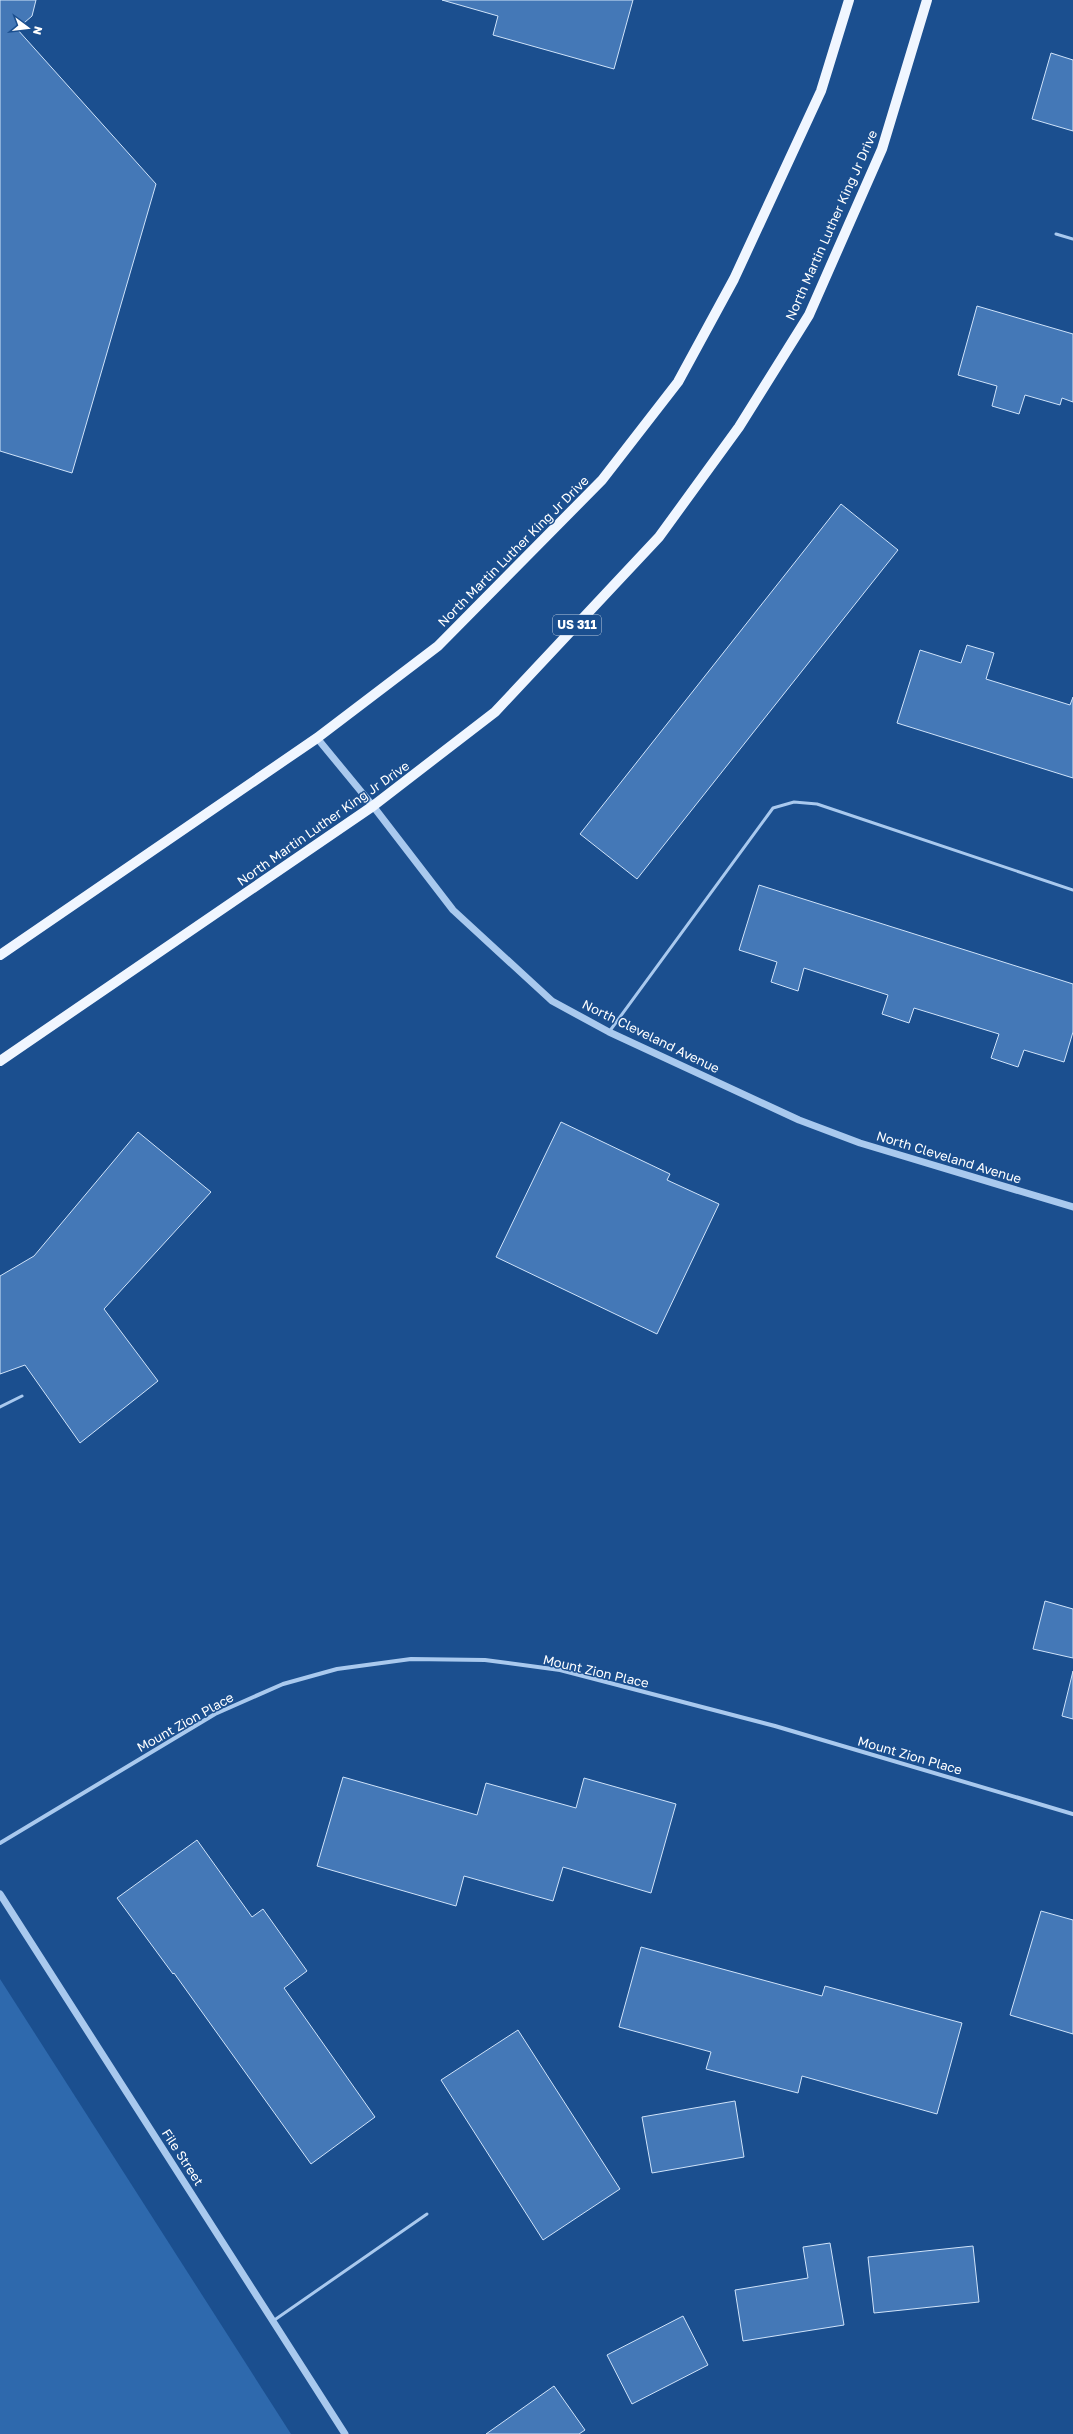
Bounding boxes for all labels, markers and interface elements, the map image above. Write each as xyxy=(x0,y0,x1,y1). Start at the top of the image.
north arrow xyxy=(8,8,48,48)
text: N xyxy=(31,25,46,36)
street label: North Martin Luther King Jr Drive xyxy=(782,127,880,323)
street label: North Martin Luther King Jr Drive xyxy=(434,472,592,630)
road number: US 311 xyxy=(553,615,601,635)
street label: North Martin Luther King Jr Drive xyxy=(234,757,412,889)
street label: North Cleveland Avenue xyxy=(580,996,722,1076)
street label: North Cleveland Avenue xyxy=(875,1127,1023,1187)
street label: Mount Zion Place xyxy=(542,1651,650,1691)
street label: Mount Zion Place xyxy=(134,1689,236,1755)
street label: Mount Zion Place xyxy=(856,1732,964,1778)
street label: File Street xyxy=(159,2126,207,2188)

